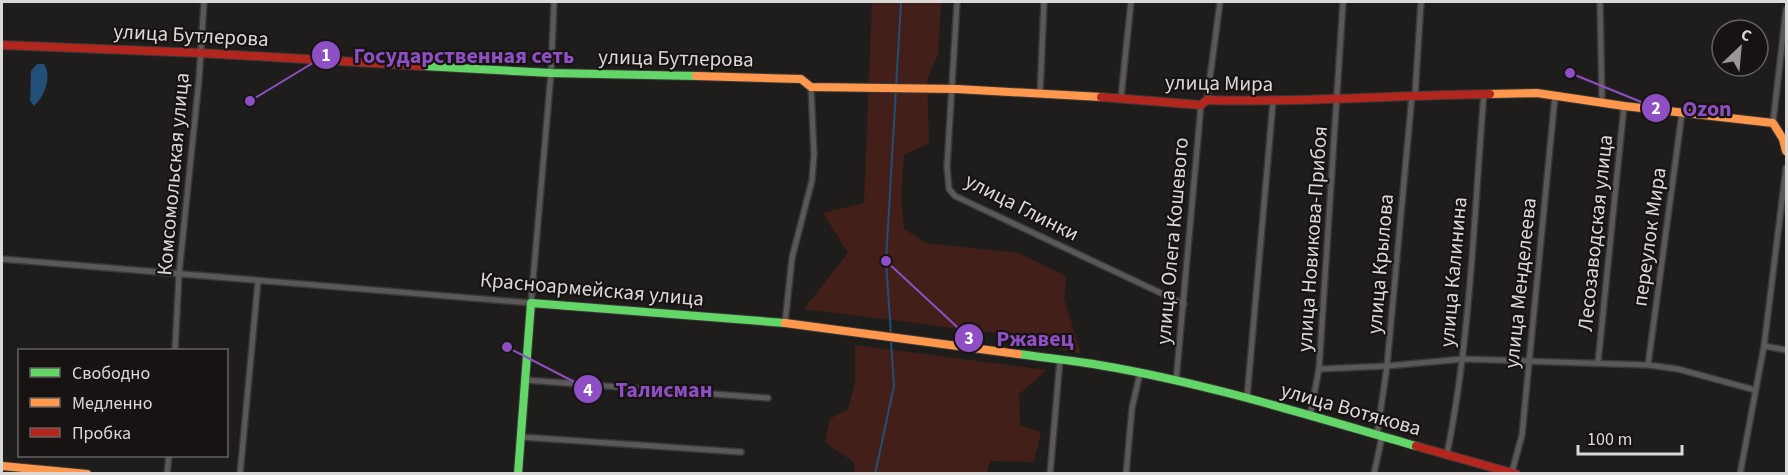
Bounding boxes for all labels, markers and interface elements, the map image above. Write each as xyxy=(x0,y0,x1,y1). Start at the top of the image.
street label: улица Бутлерова xyxy=(113,16,269,54)
north arrow xyxy=(1710,18,1770,78)
text: С xyxy=(1737,23,1755,47)
callout: Государственная сеть xyxy=(311,35,586,75)
text: Государственная сеть xyxy=(354,40,574,72)
street label: улица Бутлерова xyxy=(598,42,754,74)
text: 1 xyxy=(321,43,331,68)
street label: улица Мира xyxy=(1165,67,1273,99)
street label: Комсомольская улица xyxy=(149,71,197,277)
callout: Ozon xyxy=(1641,88,1744,128)
text: Ozon xyxy=(1682,93,1732,125)
text: 2 xyxy=(1651,96,1661,121)
street label: улица Новикова-Прибоя xyxy=(1289,125,1335,353)
street label: Лесозаводская улица xyxy=(1570,133,1620,333)
street label: улица Олега Кошевого xyxy=(1148,136,1196,346)
street label: улица Глинки xyxy=(960,165,1084,249)
street label: переулок Мира xyxy=(1624,166,1674,308)
street label: улица Крылова xyxy=(1359,192,1401,336)
street label: улица Калинина xyxy=(1431,195,1475,349)
street label: улица Менделеева xyxy=(1496,196,1544,370)
street label: Красноармейская улица xyxy=(479,264,705,314)
callout: Ржавец xyxy=(954,318,1085,358)
text: Ржавец xyxy=(996,323,1074,355)
text: 3 xyxy=(964,326,974,351)
legend xyxy=(18,349,228,457)
text: Свободно xyxy=(72,361,150,386)
callout: Талисман xyxy=(573,369,724,409)
text: Талисман xyxy=(615,374,713,406)
street label: улица Вотякова xyxy=(1277,375,1425,443)
text: 4 xyxy=(583,378,593,403)
text: Медленно xyxy=(72,391,152,416)
scale bar xyxy=(1578,418,1682,456)
text: Пробка xyxy=(72,421,131,446)
text: 100 m xyxy=(1587,427,1632,452)

